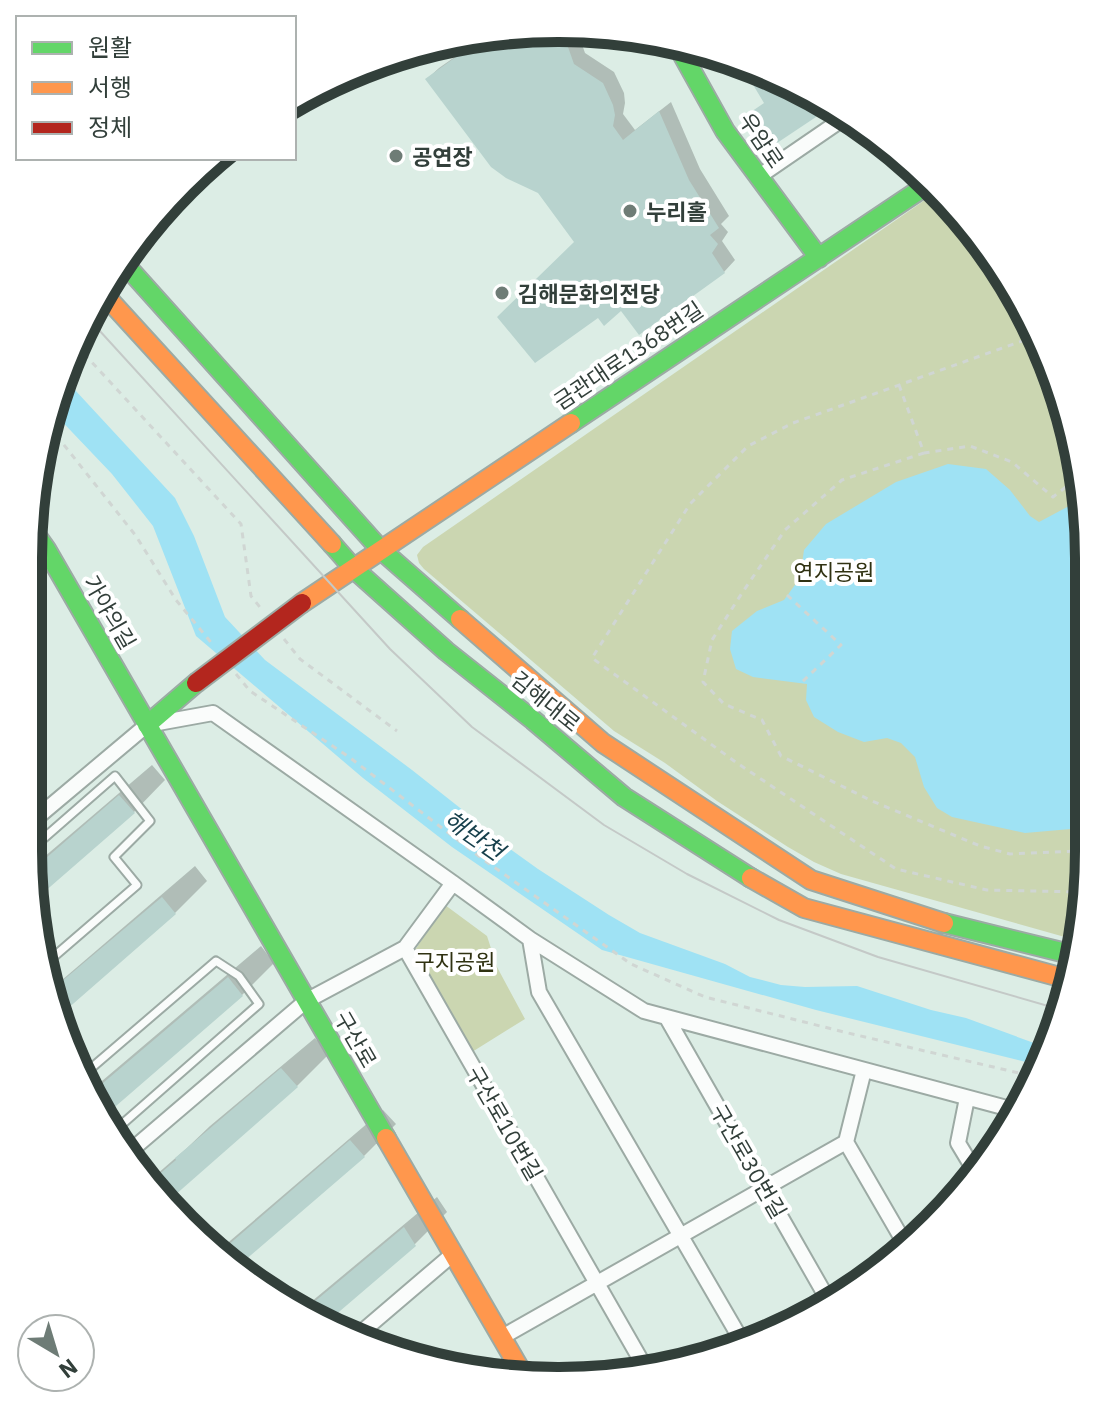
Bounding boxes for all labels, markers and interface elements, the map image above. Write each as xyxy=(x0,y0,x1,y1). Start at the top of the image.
legend xyxy=(16,16,296,160)
text: 원활 xyxy=(88,31,132,63)
text: 서행 xyxy=(88,71,132,103)
street label: 우암로 xyxy=(733,107,791,173)
text: 정체 xyxy=(88,111,132,143)
place label: 공연장 xyxy=(412,142,473,171)
marker: 공연장 xyxy=(387,147,405,165)
place label: 누리홀 xyxy=(646,197,707,226)
marker: 누리홀 xyxy=(621,202,639,220)
place label: 김해문화의전당 xyxy=(518,279,660,308)
marker: 김해문화의전당 xyxy=(493,284,511,302)
street label: 금관대로1368번길 xyxy=(548,294,708,416)
park label: 연지공원 xyxy=(794,557,874,586)
street label: 가야의길 xyxy=(77,570,143,654)
street label: 김해대로 xyxy=(505,664,587,738)
water label: 해반천 xyxy=(438,803,513,869)
park label: 구지공원 xyxy=(415,947,495,976)
street label: 구산로 xyxy=(328,1005,384,1073)
street label: 구산로10번길 xyxy=(461,1060,549,1186)
street label: 구산로30번길 xyxy=(705,1098,793,1224)
north arrow xyxy=(16,1313,96,1393)
text: N xyxy=(53,1353,84,1385)

